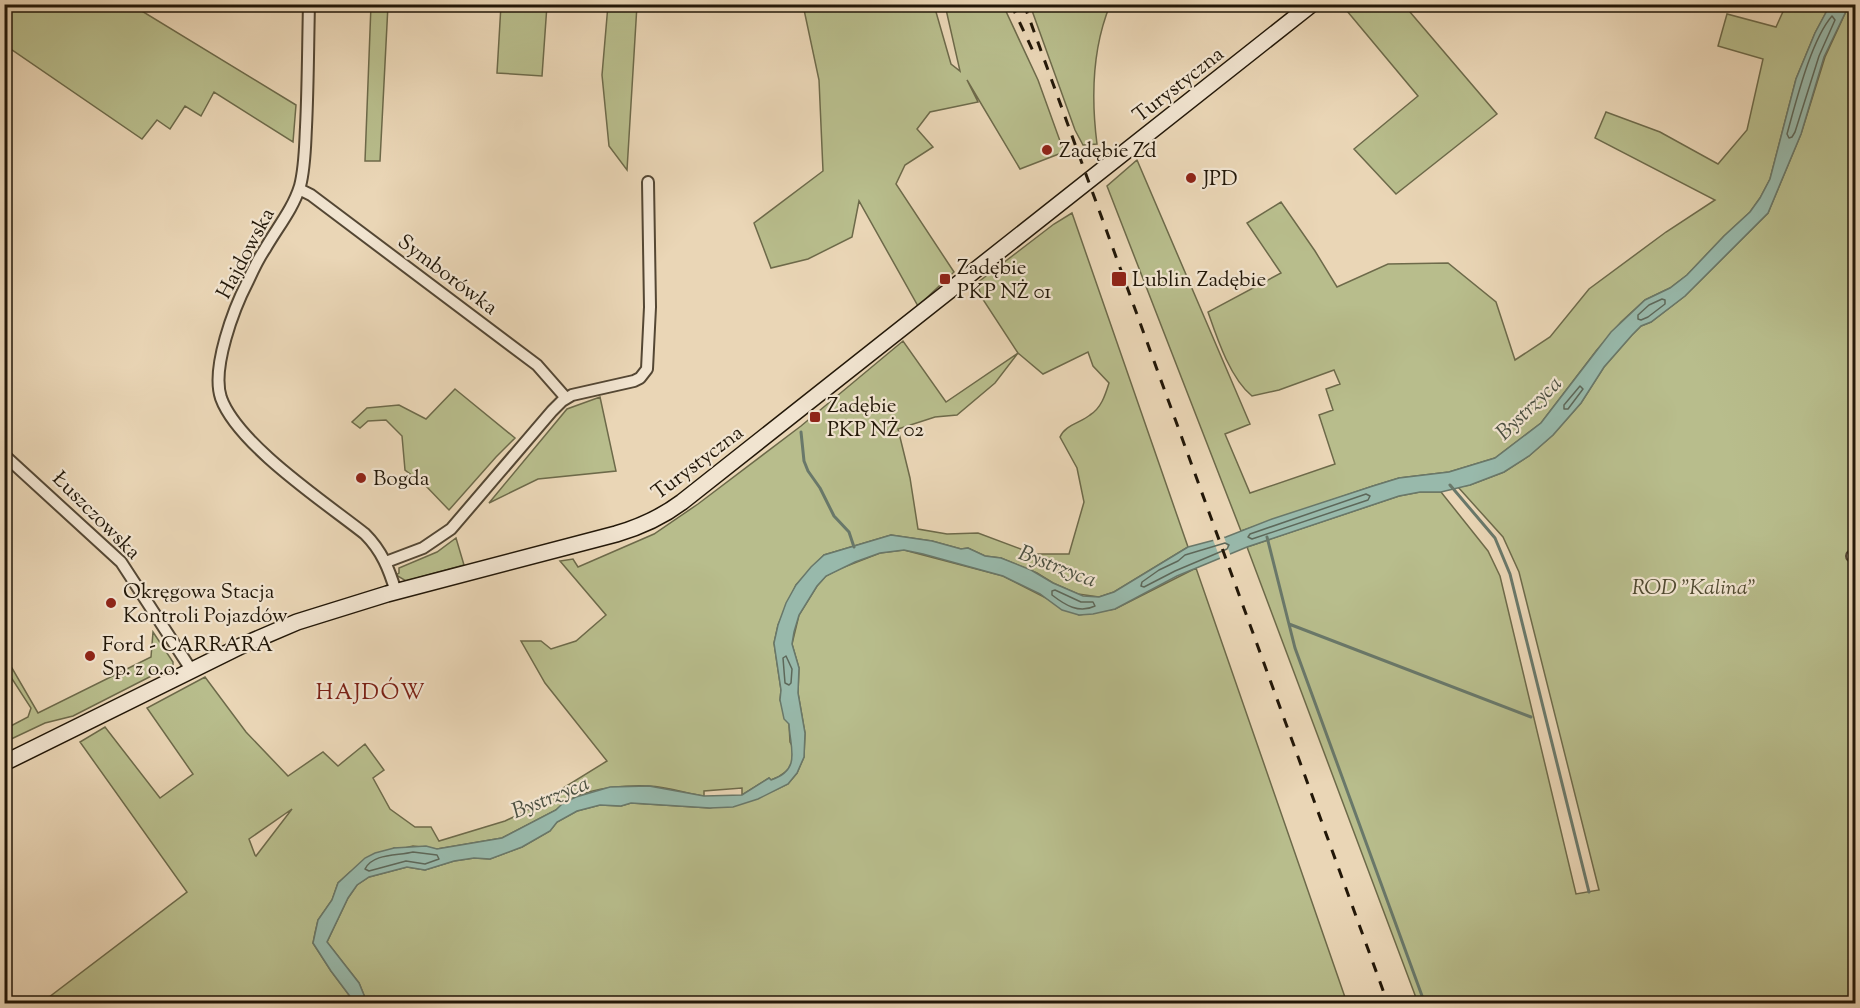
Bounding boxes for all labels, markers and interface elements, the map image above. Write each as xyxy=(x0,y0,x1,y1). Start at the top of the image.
street label: Turystyczna xyxy=(1127,40,1231,131)
place label: Zadębie Zd xyxy=(1059,137,1157,167)
marker: Zadębie Zd xyxy=(1040,143,1054,157)
place label: JPD xyxy=(1202,165,1238,195)
marker: JPD xyxy=(1184,171,1198,185)
street label: Hajdowska xyxy=(210,203,284,305)
street label: Symborówka xyxy=(390,228,503,323)
place label: Zadębie PKP NŻ 01 xyxy=(957,254,1051,308)
place label: Lublin Zadębie xyxy=(1132,266,1266,296)
marker: Lublin Zadębie xyxy=(1110,270,1128,288)
marker: Zadębie PKP NŻ 01 xyxy=(938,272,952,286)
water label: Bystrzyca xyxy=(1490,369,1570,449)
place label: Zadębie PKP NŻ 02 xyxy=(827,392,924,446)
marker: Zadębie PKP NŻ 02 xyxy=(808,410,822,424)
street label: Turystyczna xyxy=(646,419,751,508)
street label: Łuszczowska xyxy=(45,465,147,568)
place label: Bogda xyxy=(373,465,430,495)
marker: Bogda xyxy=(354,471,368,485)
water label: Bystrzyca xyxy=(1013,538,1101,597)
park label: ROD "Kalina" xyxy=(1632,574,1756,604)
place label: Okręgowa Stacja Kontroli Pojazdów xyxy=(123,578,288,632)
marker: Okręgowa Stacja Kontroli Pojazdów xyxy=(104,596,118,610)
place label: Ford - CARRARA Sp. z o.o. xyxy=(102,631,273,685)
marker: Ford - CARRARA Sp. z o.o. xyxy=(83,649,97,663)
district label: HAJDÓW xyxy=(316,677,426,710)
water label: Bystrzyca xyxy=(507,769,595,829)

